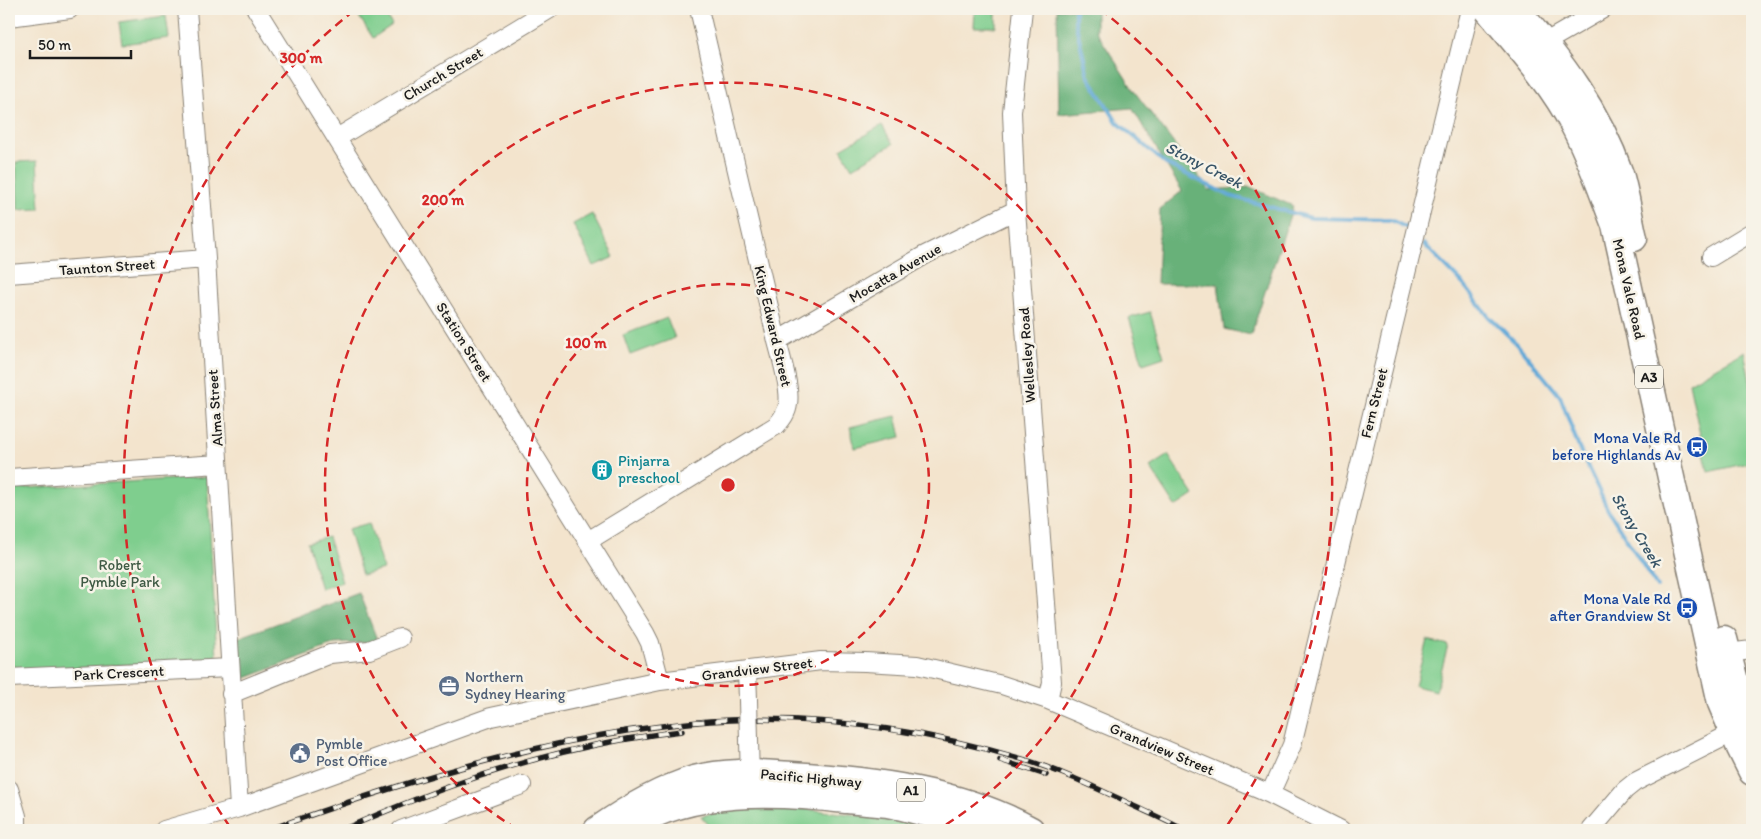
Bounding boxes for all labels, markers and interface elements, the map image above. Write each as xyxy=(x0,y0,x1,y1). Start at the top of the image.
scale bar xyxy=(30,28,131,60)
text: 50 m xyxy=(38,36,71,54)
street label: Church Street xyxy=(400,43,487,105)
text: 300 m xyxy=(280,49,323,67)
water label: Stony Creek xyxy=(1163,138,1246,193)
text: 200 m xyxy=(422,191,465,209)
street label: Mona Vale Road xyxy=(1609,237,1649,341)
street label: Mocatta Avenue xyxy=(846,239,944,307)
street label: Taunton Street xyxy=(58,255,156,279)
street label: King Edward Street xyxy=(750,263,796,389)
street label: Station Street xyxy=(432,299,496,385)
street label: Wellesley Road xyxy=(1015,307,1039,403)
text: 100 m xyxy=(565,334,607,352)
street label: Fern Street xyxy=(1357,366,1391,440)
road number: A3 xyxy=(1635,366,1663,388)
street label: Alma Street xyxy=(203,369,227,447)
place label: Mona Vale Rd before Highlands Av xyxy=(1552,429,1681,464)
bus stop icon: Mona Vale Rd before Highlands Av xyxy=(1685,435,1709,459)
place label: Pinjarra preschool xyxy=(618,452,680,487)
building icon: Pinjarra preschool xyxy=(590,458,614,482)
centre of rings xyxy=(719,476,737,494)
water label: Stony Creek xyxy=(1607,490,1667,571)
park label: Robert Pymble Park xyxy=(80,556,160,591)
place label: Mona Vale Rd after Grandview St xyxy=(1550,590,1671,625)
bus stop icon: Mona Vale Rd after Grandview St xyxy=(1675,596,1699,620)
street label: Grandview Street xyxy=(700,653,814,685)
street label: Park Crescent xyxy=(73,662,165,684)
place label: Northern Sydney Hearing xyxy=(465,668,566,703)
office icon: Northern Sydney Hearing xyxy=(437,674,461,698)
street label: Grandview Street xyxy=(1107,719,1217,779)
place label: Pymble Post Office xyxy=(316,735,387,770)
public building icon: Pymble Post Office xyxy=(288,741,312,765)
street label: Pacific Highway xyxy=(760,765,862,791)
road number: A1 xyxy=(897,778,925,802)

